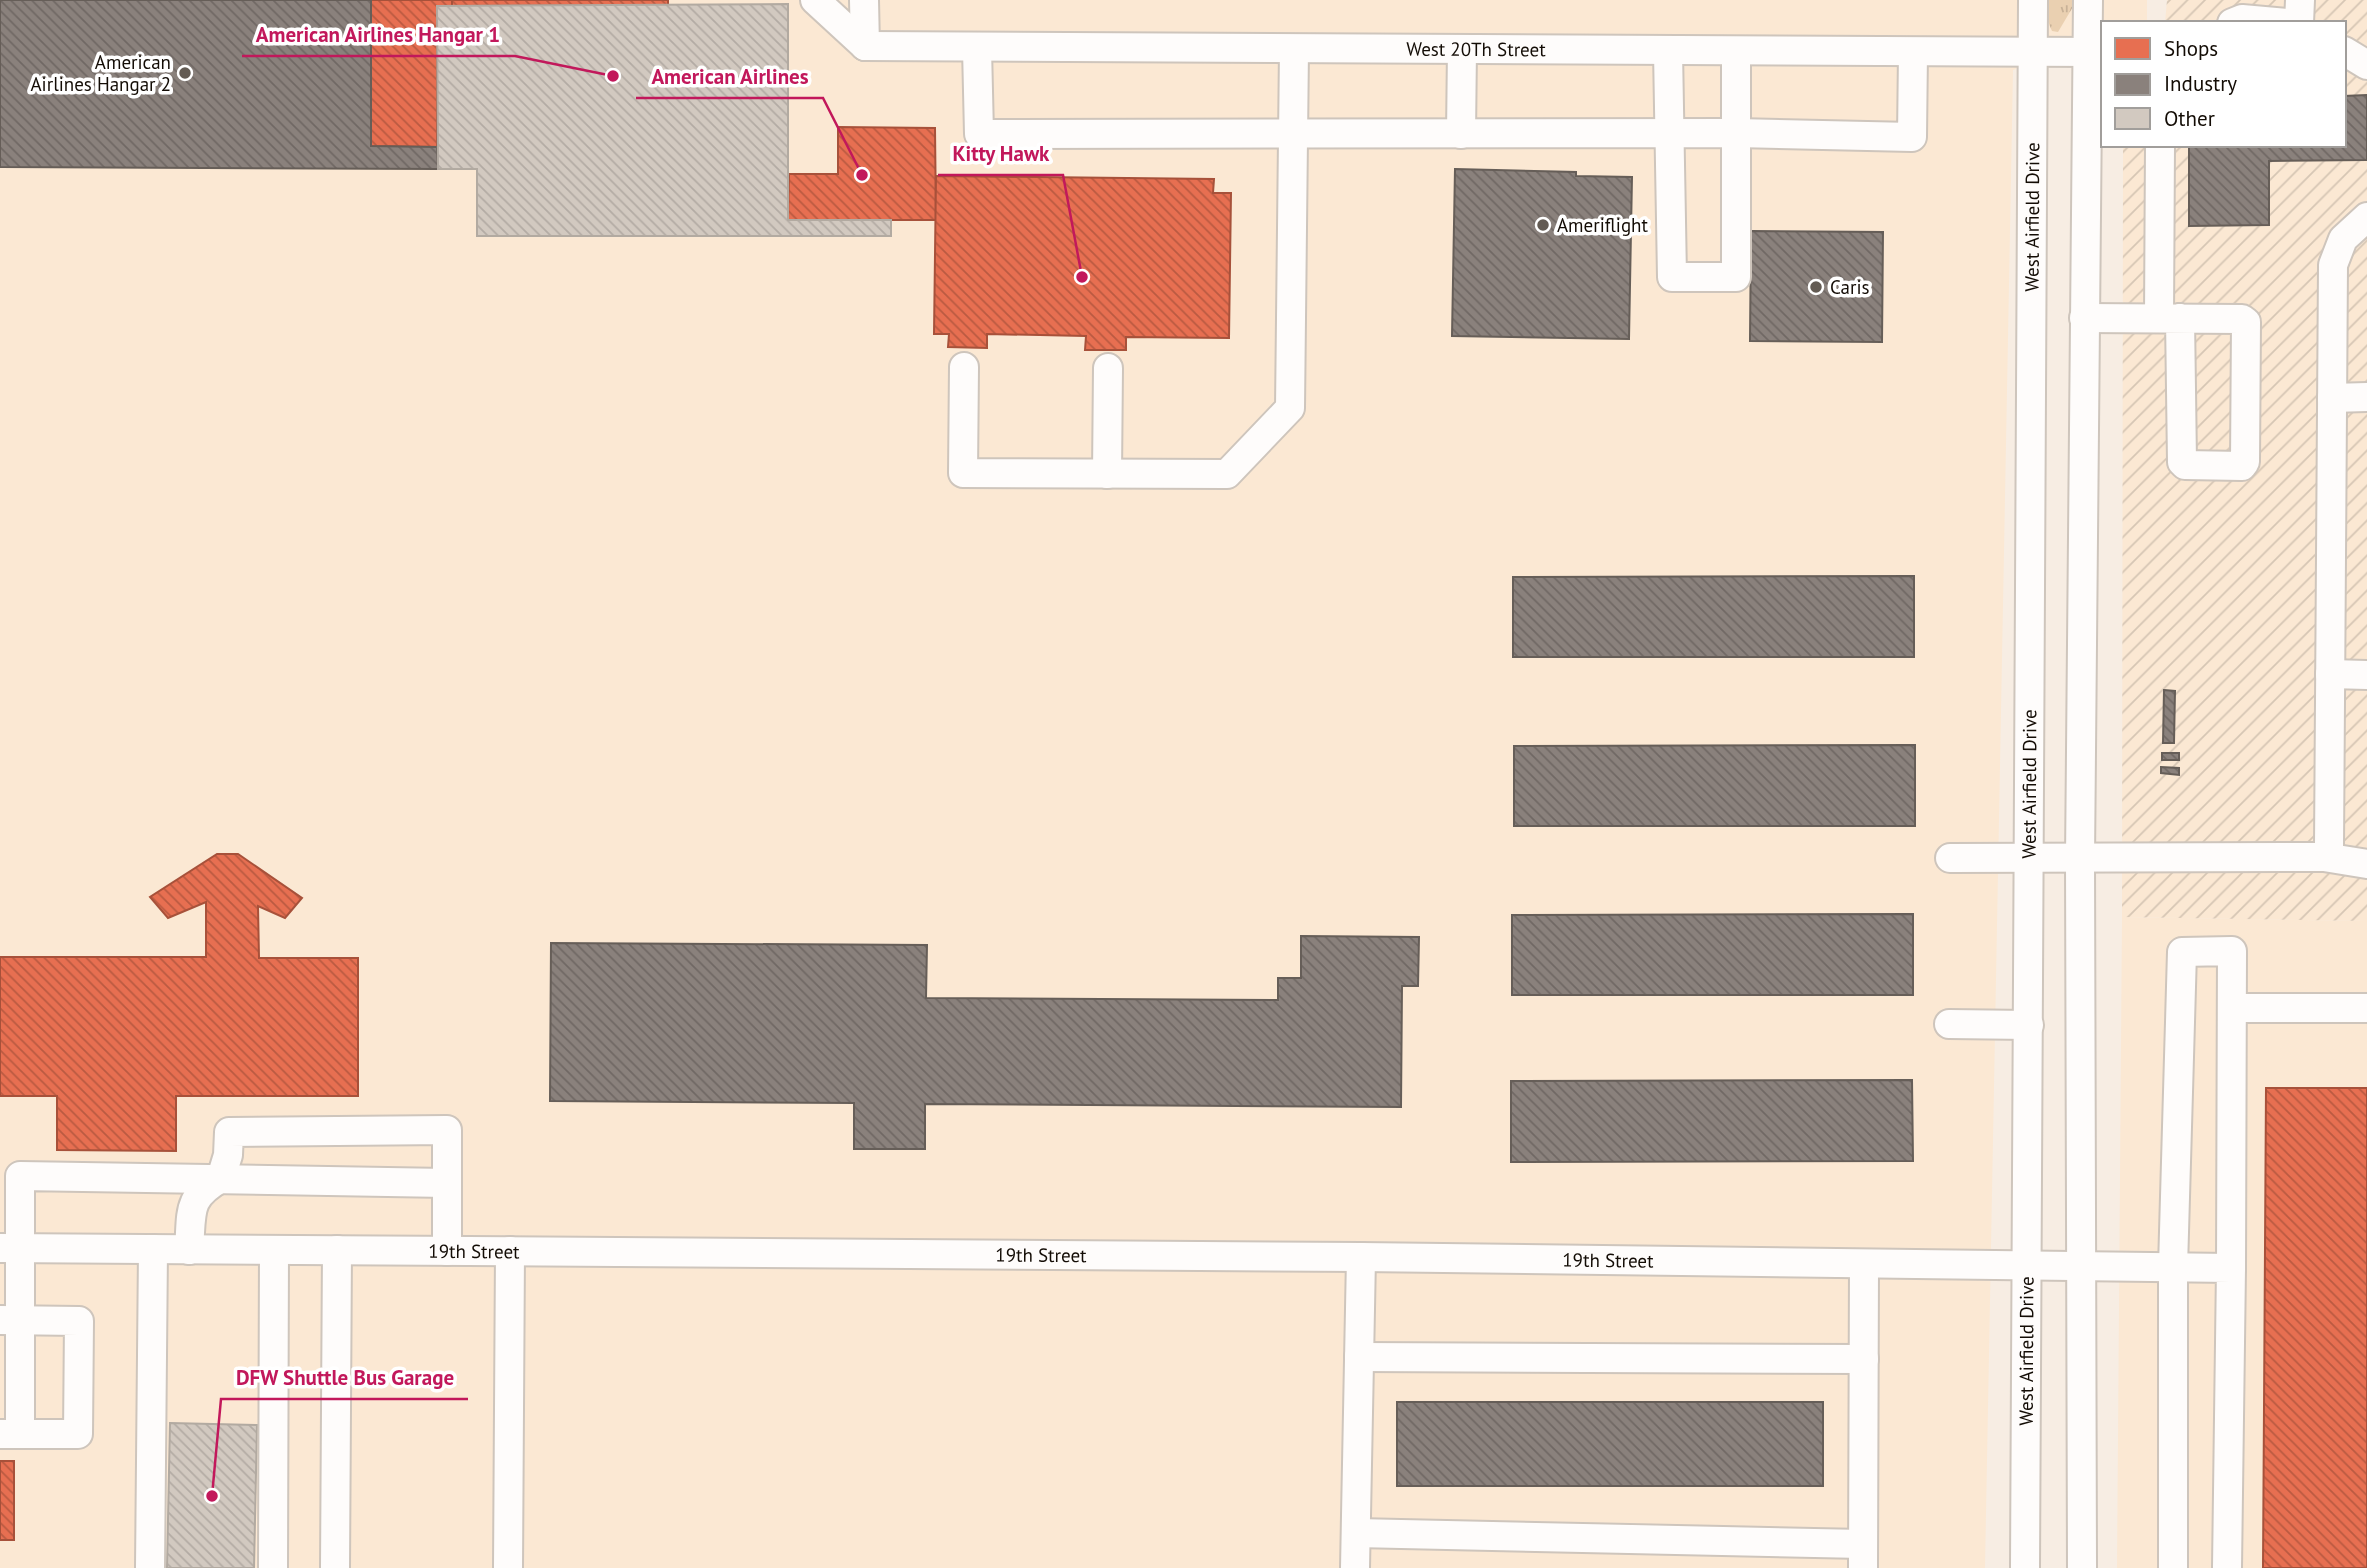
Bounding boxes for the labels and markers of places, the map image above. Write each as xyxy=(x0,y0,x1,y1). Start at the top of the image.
callout: American Airlines Hangar 1 xyxy=(242,14,515,56)
place label: American Airlines Hangar 2 xyxy=(30,50,171,96)
callout: American Airlines xyxy=(636,56,823,98)
marker: American Airlines Hangar 2 xyxy=(177,65,193,81)
callout: Kitty Hawk xyxy=(938,133,1063,175)
place label: Ameriflight xyxy=(1557,213,1649,237)
marker: Ameriflight xyxy=(1535,217,1551,233)
place label: Caris xyxy=(1830,275,1870,299)
marker: Caris xyxy=(1808,279,1824,295)
callout: DFW Shuttle Bus Garage xyxy=(221,1357,468,1399)

